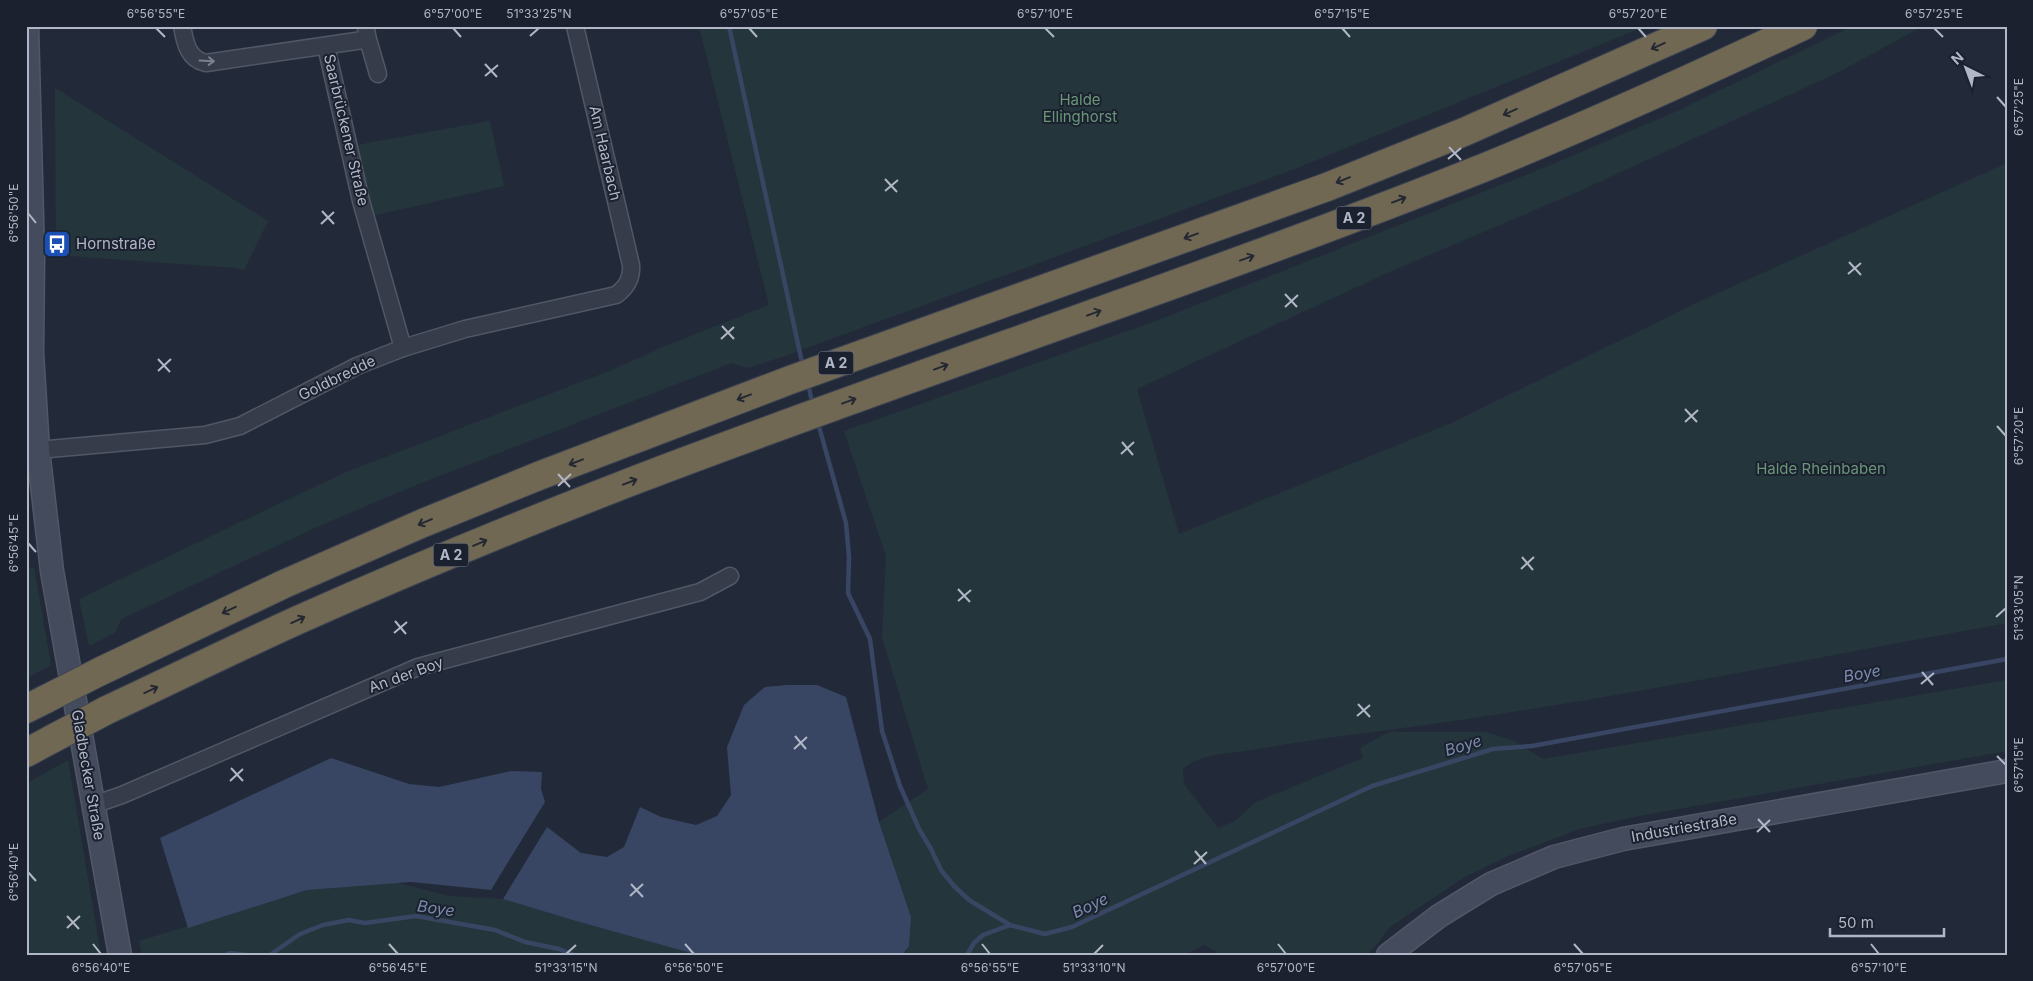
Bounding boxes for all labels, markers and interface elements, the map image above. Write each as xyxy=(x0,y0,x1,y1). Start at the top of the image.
text: 6°56'55"E xyxy=(127,6,185,21)
text: 6°57'00"E xyxy=(424,6,482,21)
text: 51°33'25"N xyxy=(506,6,572,21)
text: 6°57'05"E xyxy=(720,6,778,21)
text: 6°57'10"E xyxy=(1017,6,1073,21)
text: 6°57'15"E xyxy=(1314,6,1370,21)
text: 6°57'20"E xyxy=(1609,6,1667,21)
text: 6°57'25"E xyxy=(1905,6,1963,21)
one-way arrow xyxy=(1651,42,1666,51)
north arrow xyxy=(1940,42,1990,92)
text: N xyxy=(1947,48,1967,68)
street label: Saarbrückener Straße xyxy=(320,52,373,208)
one-way arrow xyxy=(198,57,214,66)
text: 6°57'25"E xyxy=(2011,78,2026,136)
park label: Halde Ellinghorst xyxy=(1043,90,1117,126)
street label: Am Haarbach xyxy=(585,104,626,202)
one-way arrow xyxy=(1503,107,1518,117)
one-way arrow xyxy=(1336,176,1351,186)
text: 6°56'50"E xyxy=(6,184,21,242)
one-way arrow xyxy=(1391,195,1406,205)
road number: A 2 xyxy=(1336,207,1372,230)
bus stop icon: Hornstraße xyxy=(42,229,72,259)
one-way arrow xyxy=(1183,232,1199,241)
place label: Hornstraße xyxy=(76,234,156,253)
one-way arrow xyxy=(1239,253,1254,262)
one-way arrow xyxy=(1086,308,1102,317)
street label: Goldbredde xyxy=(295,351,378,404)
road number: A 2 xyxy=(818,352,854,374)
one-way arrow xyxy=(933,362,948,371)
one-way arrow xyxy=(737,393,752,402)
one-way arrow xyxy=(840,396,856,405)
text: 6°57'20"E xyxy=(2011,407,2026,465)
one-way arrow xyxy=(569,457,584,467)
park label: Halde Rheinbaben xyxy=(1756,459,1886,478)
one-way arrow xyxy=(623,477,638,486)
text: 6°56'45"E xyxy=(6,514,21,572)
one-way arrow xyxy=(418,518,433,528)
one-way arrow xyxy=(472,537,487,546)
road number: A 2 xyxy=(434,544,468,566)
text: 51°33'05"N xyxy=(2011,575,2026,641)
one-way arrow xyxy=(222,606,237,616)
one-way arrow xyxy=(290,615,305,625)
street label: An der Boy xyxy=(366,652,446,697)
water label: Boye xyxy=(1842,660,1882,686)
one-way arrow xyxy=(143,684,158,694)
street label: Gladbecker Straße xyxy=(68,708,109,842)
water label: Boye xyxy=(1442,730,1484,760)
text: 6°57'15"E xyxy=(2011,737,2026,793)
street label: Industriestraße xyxy=(1630,809,1738,846)
text: 6°56'40"E xyxy=(6,843,21,901)
water label: Boye xyxy=(1069,888,1111,922)
water label: Boye xyxy=(416,895,456,921)
scale bar xyxy=(1830,906,1944,938)
text: 50 m xyxy=(1838,913,1874,932)
text: 6°56'40"E xyxy=(72,960,130,975)
text: 6°56'45"E xyxy=(369,960,427,975)
text: 51°33'15"N xyxy=(535,960,597,975)
text: 6°56'50"E xyxy=(665,960,723,975)
text: 6°56'55"E xyxy=(961,960,1019,975)
text: 51°33'10"N xyxy=(1062,960,1126,975)
text: 6°57'00"E xyxy=(1257,960,1315,975)
text: 6°57'05"E xyxy=(1554,960,1612,975)
text: 6°57'10"E xyxy=(1851,960,1907,975)

